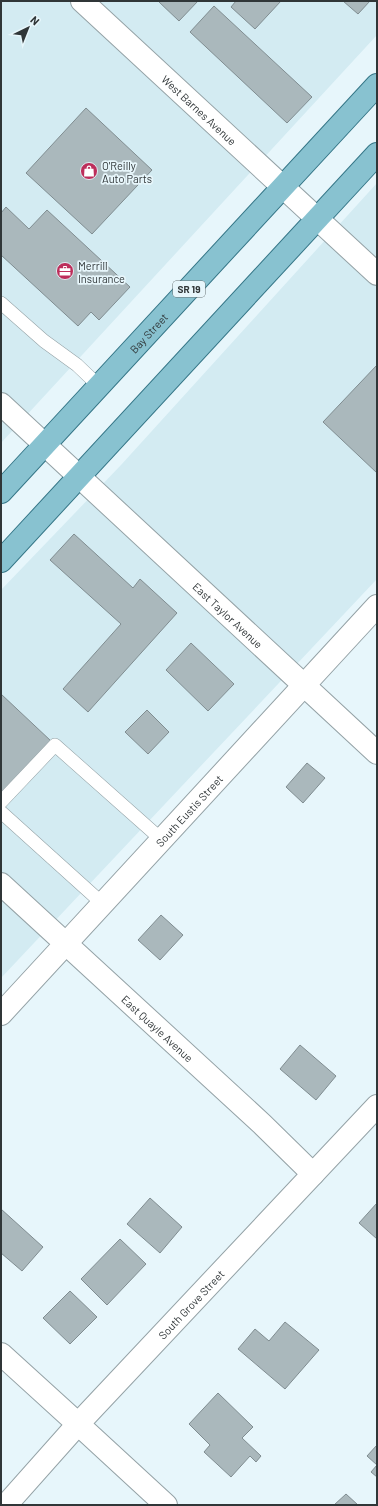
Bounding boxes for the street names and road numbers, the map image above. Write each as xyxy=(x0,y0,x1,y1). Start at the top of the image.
street label: West Barnes Avenue xyxy=(159,72,240,147)
road number: SR 19 xyxy=(173,281,205,297)
street label: Bay Street xyxy=(127,310,170,355)
street label: East Taylor Avenue xyxy=(191,579,266,650)
street label: South Eustis Street xyxy=(153,772,225,849)
street label: East Quayle Avenue xyxy=(119,992,196,1064)
street label: South Grove Street xyxy=(155,1267,226,1341)

